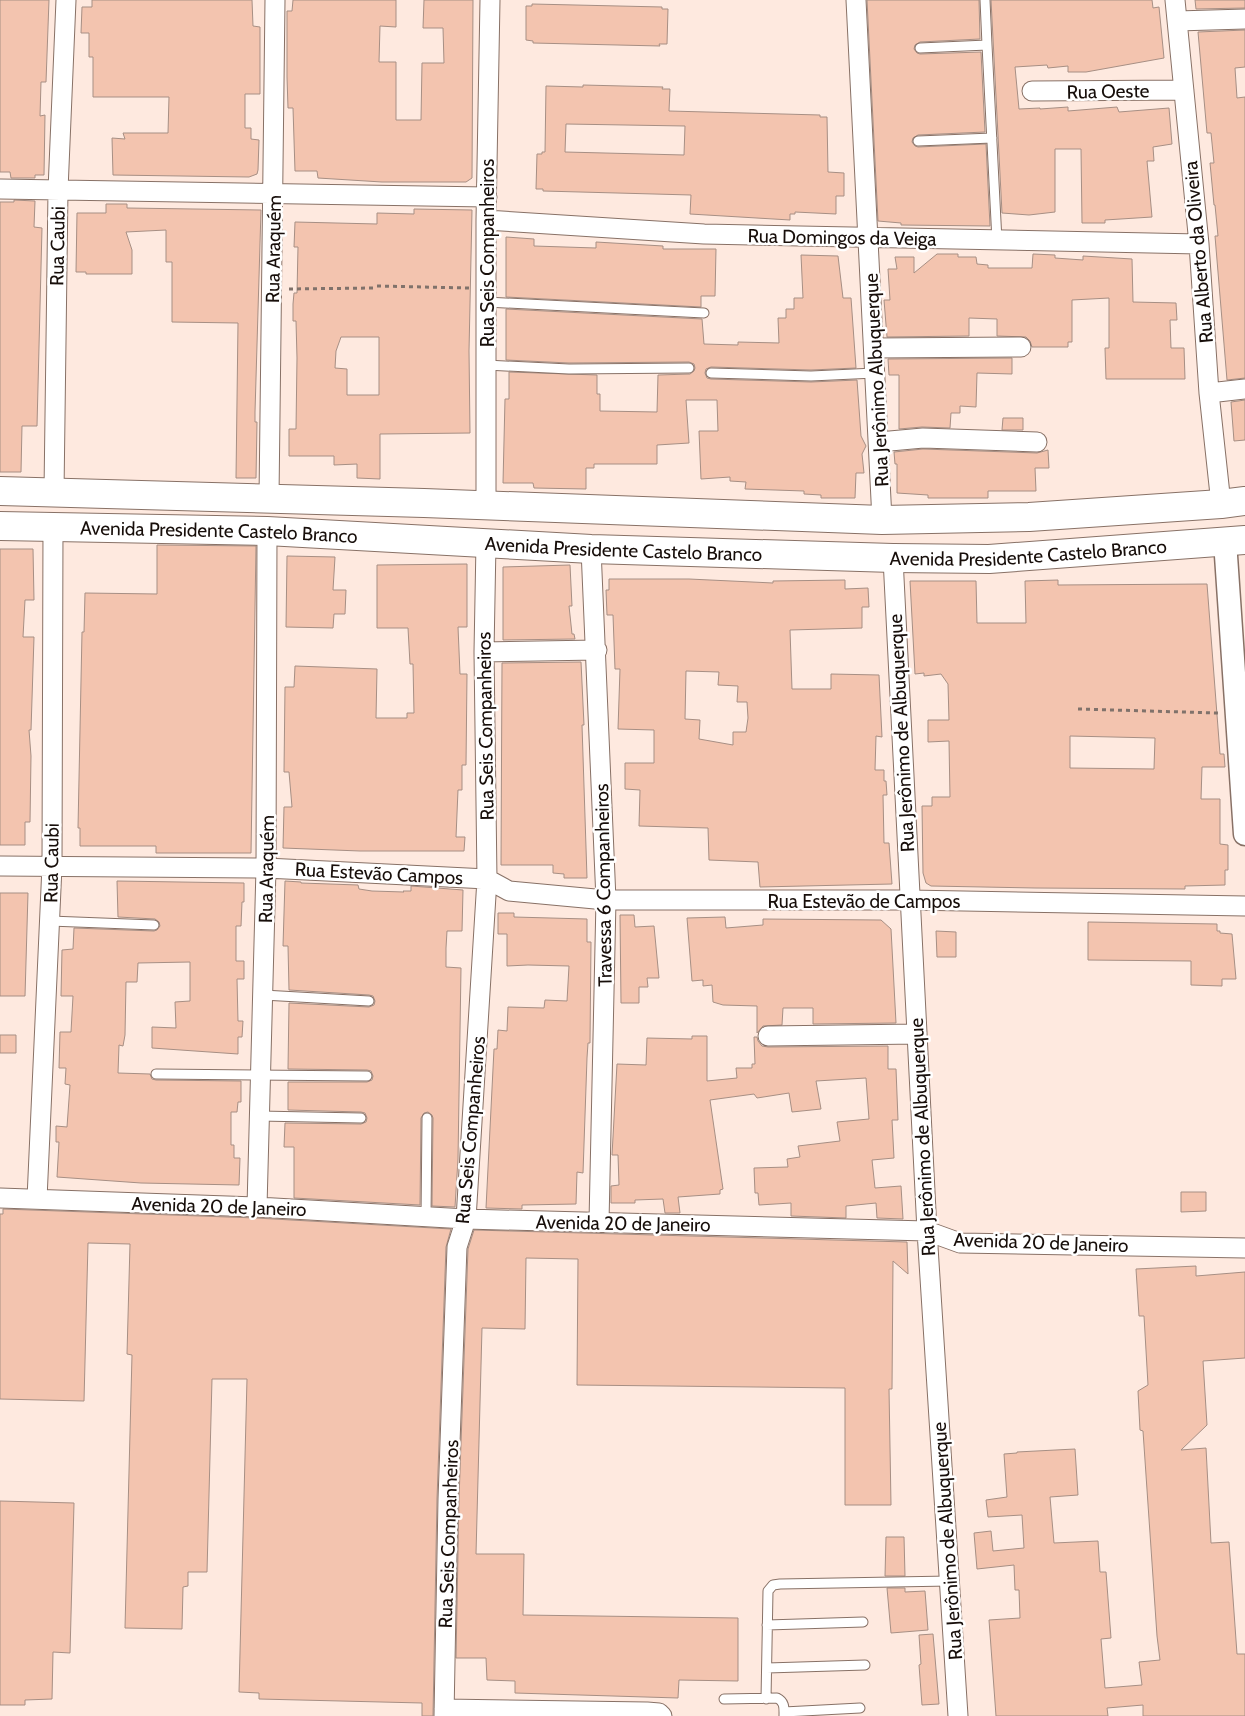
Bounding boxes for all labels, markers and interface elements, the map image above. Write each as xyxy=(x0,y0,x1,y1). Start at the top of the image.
street label: Rua Oeste xyxy=(1066,79,1150,104)
street label: Rua Seis Companheiros xyxy=(476,159,499,347)
street label: Rua Alberto da Oliveira xyxy=(1179,160,1218,344)
street label: Rua Araquém xyxy=(261,195,286,303)
street label: Rua Caubi xyxy=(45,206,70,286)
street label: Rua Domingos da Veiga xyxy=(747,224,937,251)
street label: Rua Jerônimo Albuquerque xyxy=(859,272,894,487)
street label: Avenida Presidente Castelo Branco xyxy=(80,517,358,548)
street label: Avenida Presidente Castelo Branco xyxy=(484,532,762,566)
street label: Avenida Presidente Castelo Branco xyxy=(889,535,1167,571)
street label: Rua Jerônimo de Albuquerque xyxy=(884,613,919,853)
street label: Rua Seis Companheiros xyxy=(472,631,499,820)
street label: Travessa 6 Companheiros xyxy=(590,783,617,987)
street label: Rua Araquém xyxy=(254,815,279,923)
street label: Rua Caubi xyxy=(39,823,64,903)
street label: Rua Estevão Campos xyxy=(294,858,464,889)
street label: Rua Estevão de Campos xyxy=(768,890,961,913)
street label: Rua Jerônimo de Albuquerque xyxy=(905,1017,940,1257)
street label: Rua Seis Companheiros xyxy=(451,1035,490,1225)
street label: Avenida 20 de Janeiro xyxy=(131,1192,307,1221)
street label: Avenida 20 de Janeiro xyxy=(535,1210,711,1237)
street label: Avenida 20 de Janeiro xyxy=(953,1228,1129,1257)
street label: Rua Jerônimo de Albuquerque xyxy=(928,1421,967,1661)
street label: Rua Seis Companheiros xyxy=(434,1439,463,1629)

